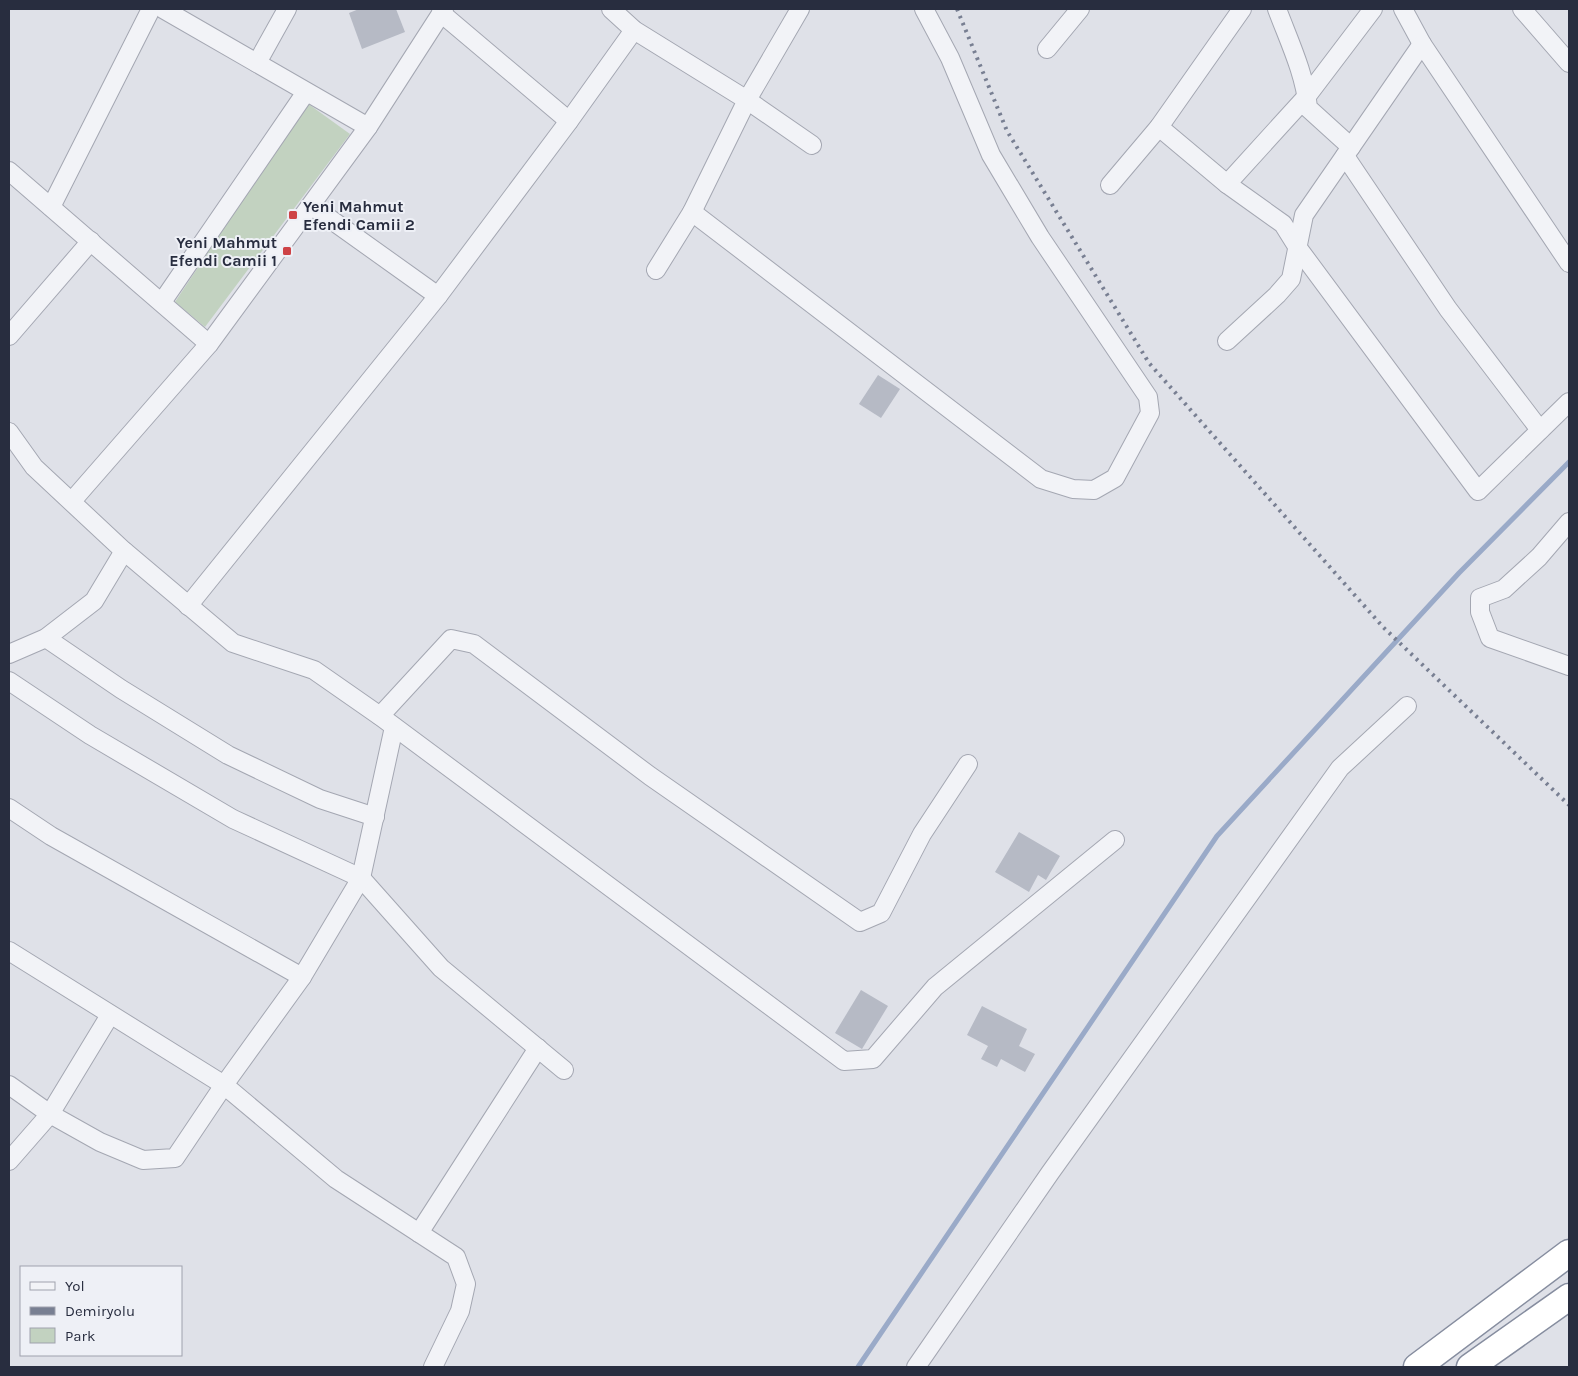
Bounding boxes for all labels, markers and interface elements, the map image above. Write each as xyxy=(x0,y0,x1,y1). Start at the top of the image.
place label: Yeni Mahmut Efendi Camii 2 xyxy=(303,197,415,234)
marker: Yeni Mahmut Efendi Camii 2 xyxy=(287,209,299,221)
place label: Yeni Mahmut Efendi Camii 1 xyxy=(169,233,277,270)
marker: Yeni Mahmut Efendi Camii 1 xyxy=(281,245,293,257)
legend xyxy=(20,1266,182,1356)
text: Yol xyxy=(65,1277,85,1295)
text: Demiryolu xyxy=(65,1302,135,1320)
text: Park xyxy=(65,1327,95,1345)

